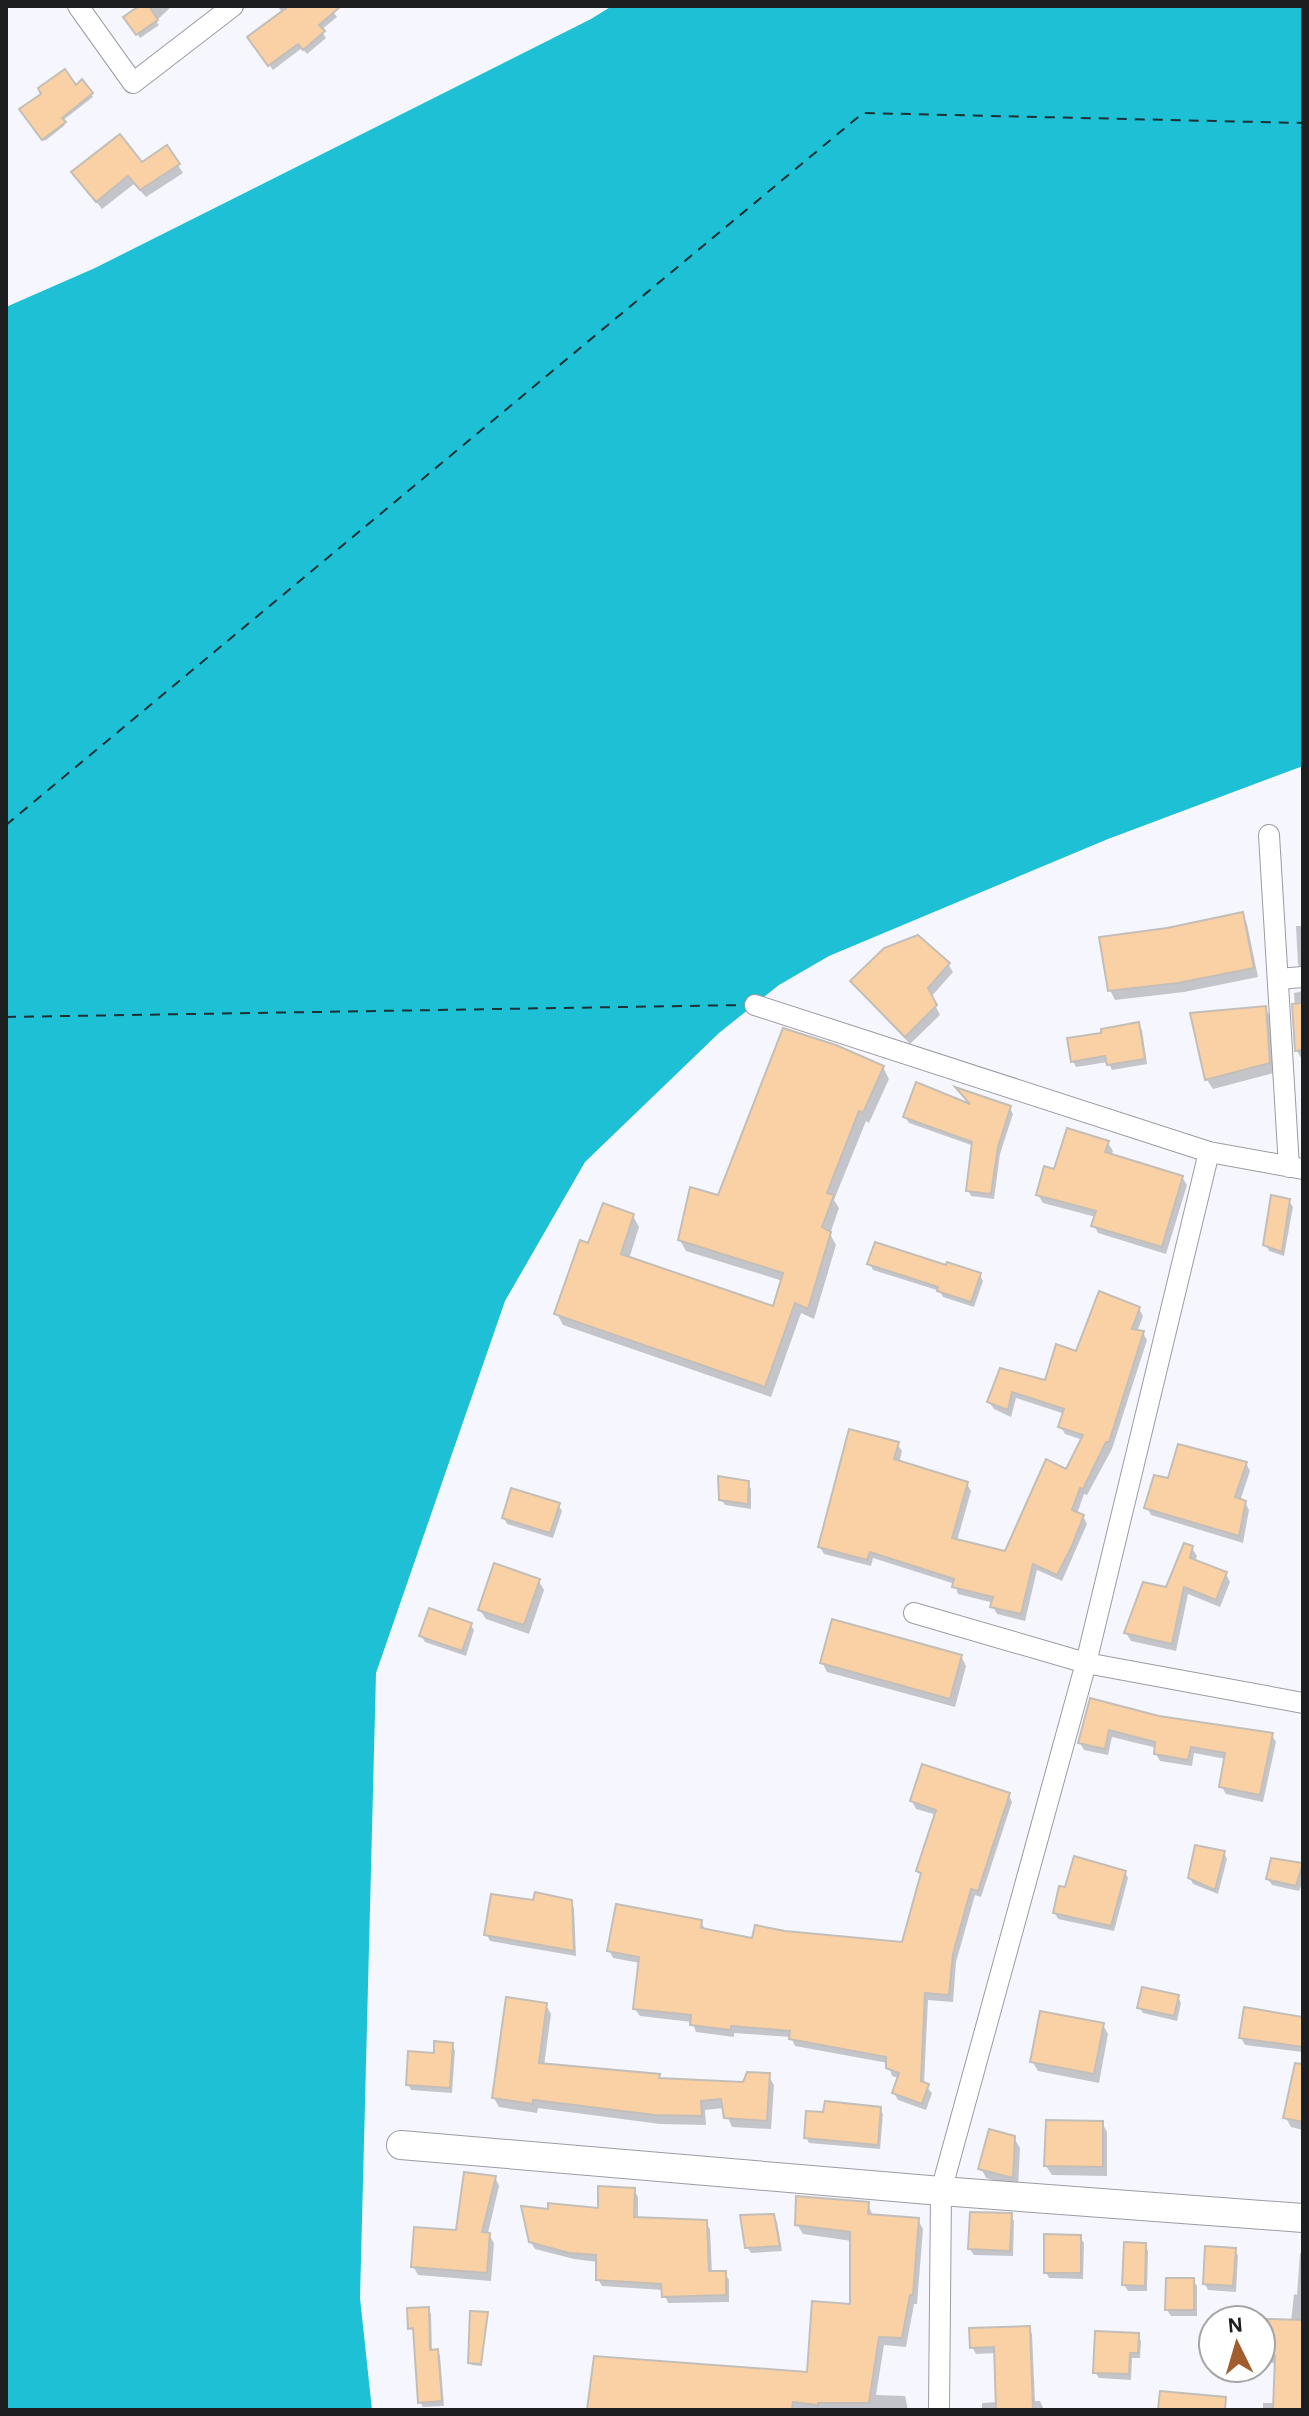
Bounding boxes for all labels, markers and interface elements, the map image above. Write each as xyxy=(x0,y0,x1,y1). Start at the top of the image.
north arrow xyxy=(1197,2304,1277,2384)
text: N xyxy=(1227,2313,1244,2337)

